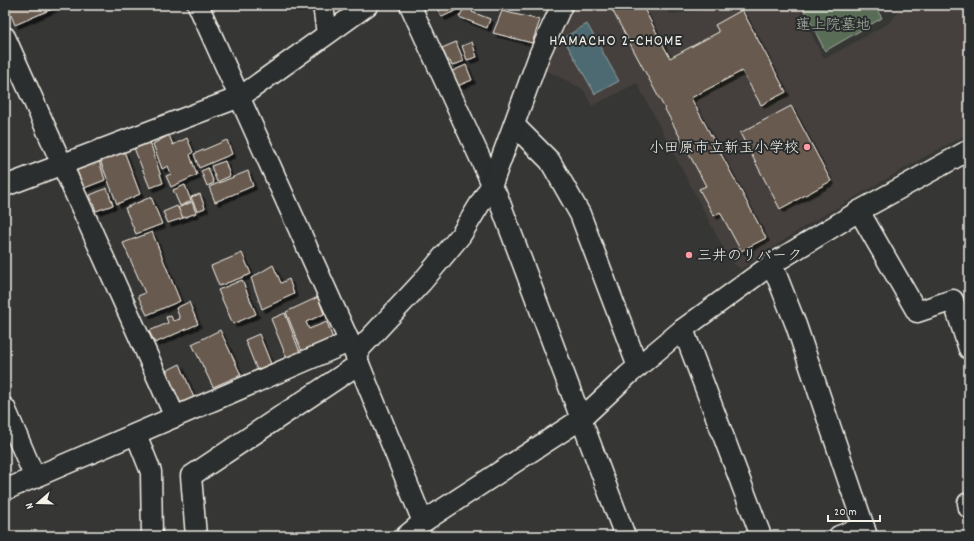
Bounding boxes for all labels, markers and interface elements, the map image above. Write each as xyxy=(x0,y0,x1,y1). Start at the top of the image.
park label: 蓮上院墓地 xyxy=(795,15,871,37)
district label: HAMACHO 2-CHOME xyxy=(549,30,683,53)
place label: 小田原市立新玉小学校 xyxy=(649,138,799,160)
marker: 小田原市立新玉小学校 xyxy=(802,142,812,152)
place label: 三井のリパーク xyxy=(697,246,802,268)
marker: 三井のリパーク xyxy=(684,250,694,260)
north arrow xyxy=(18,483,58,523)
scale bar xyxy=(828,497,880,523)
text: N xyxy=(22,500,39,511)
text: 20 m xyxy=(834,504,857,521)

